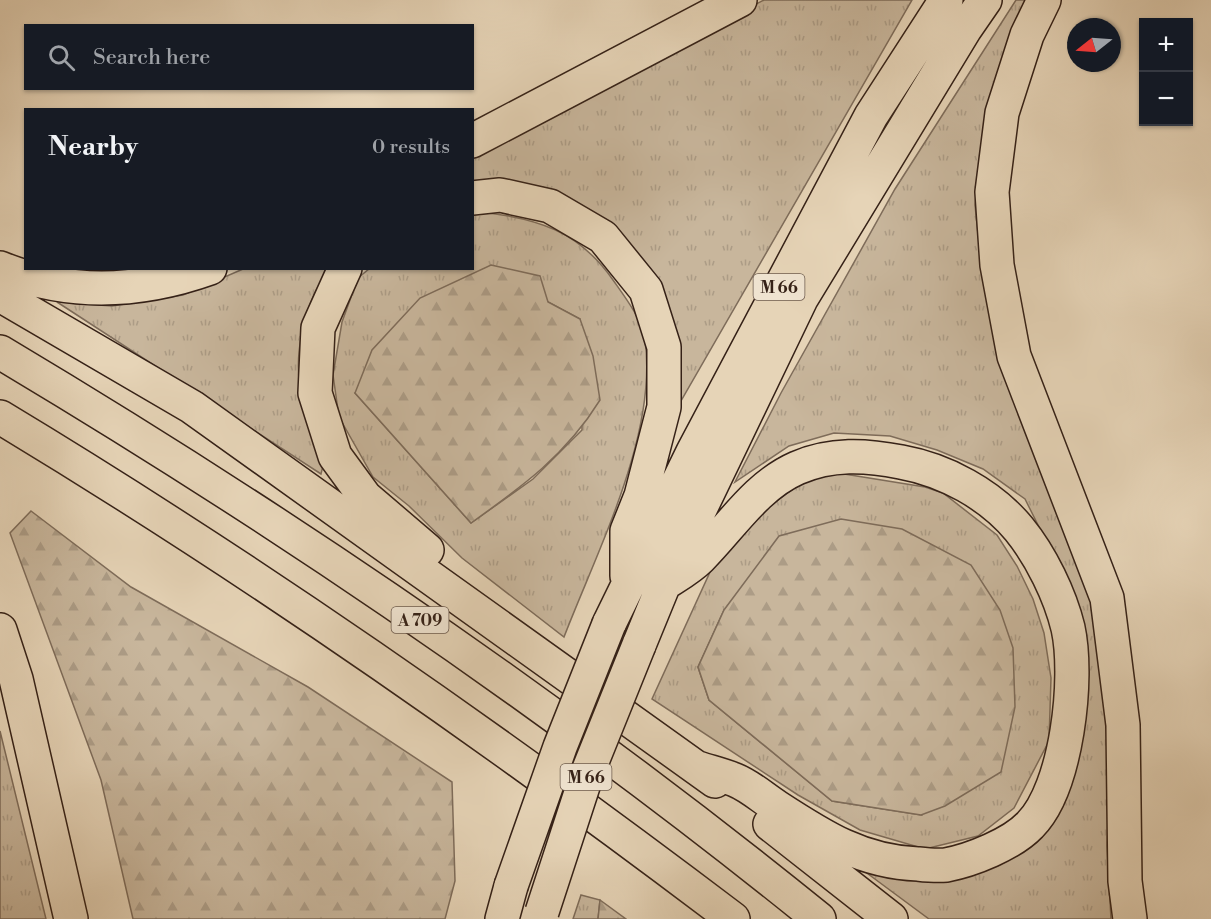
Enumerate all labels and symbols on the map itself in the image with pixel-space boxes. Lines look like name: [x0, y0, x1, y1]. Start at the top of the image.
north arrow: [1067, 18, 1121, 72]
road number: M 66: [754, 274, 804, 300]
road number: A 709: [392, 607, 448, 633]
road number: M 66: [560, 764, 612, 790]

